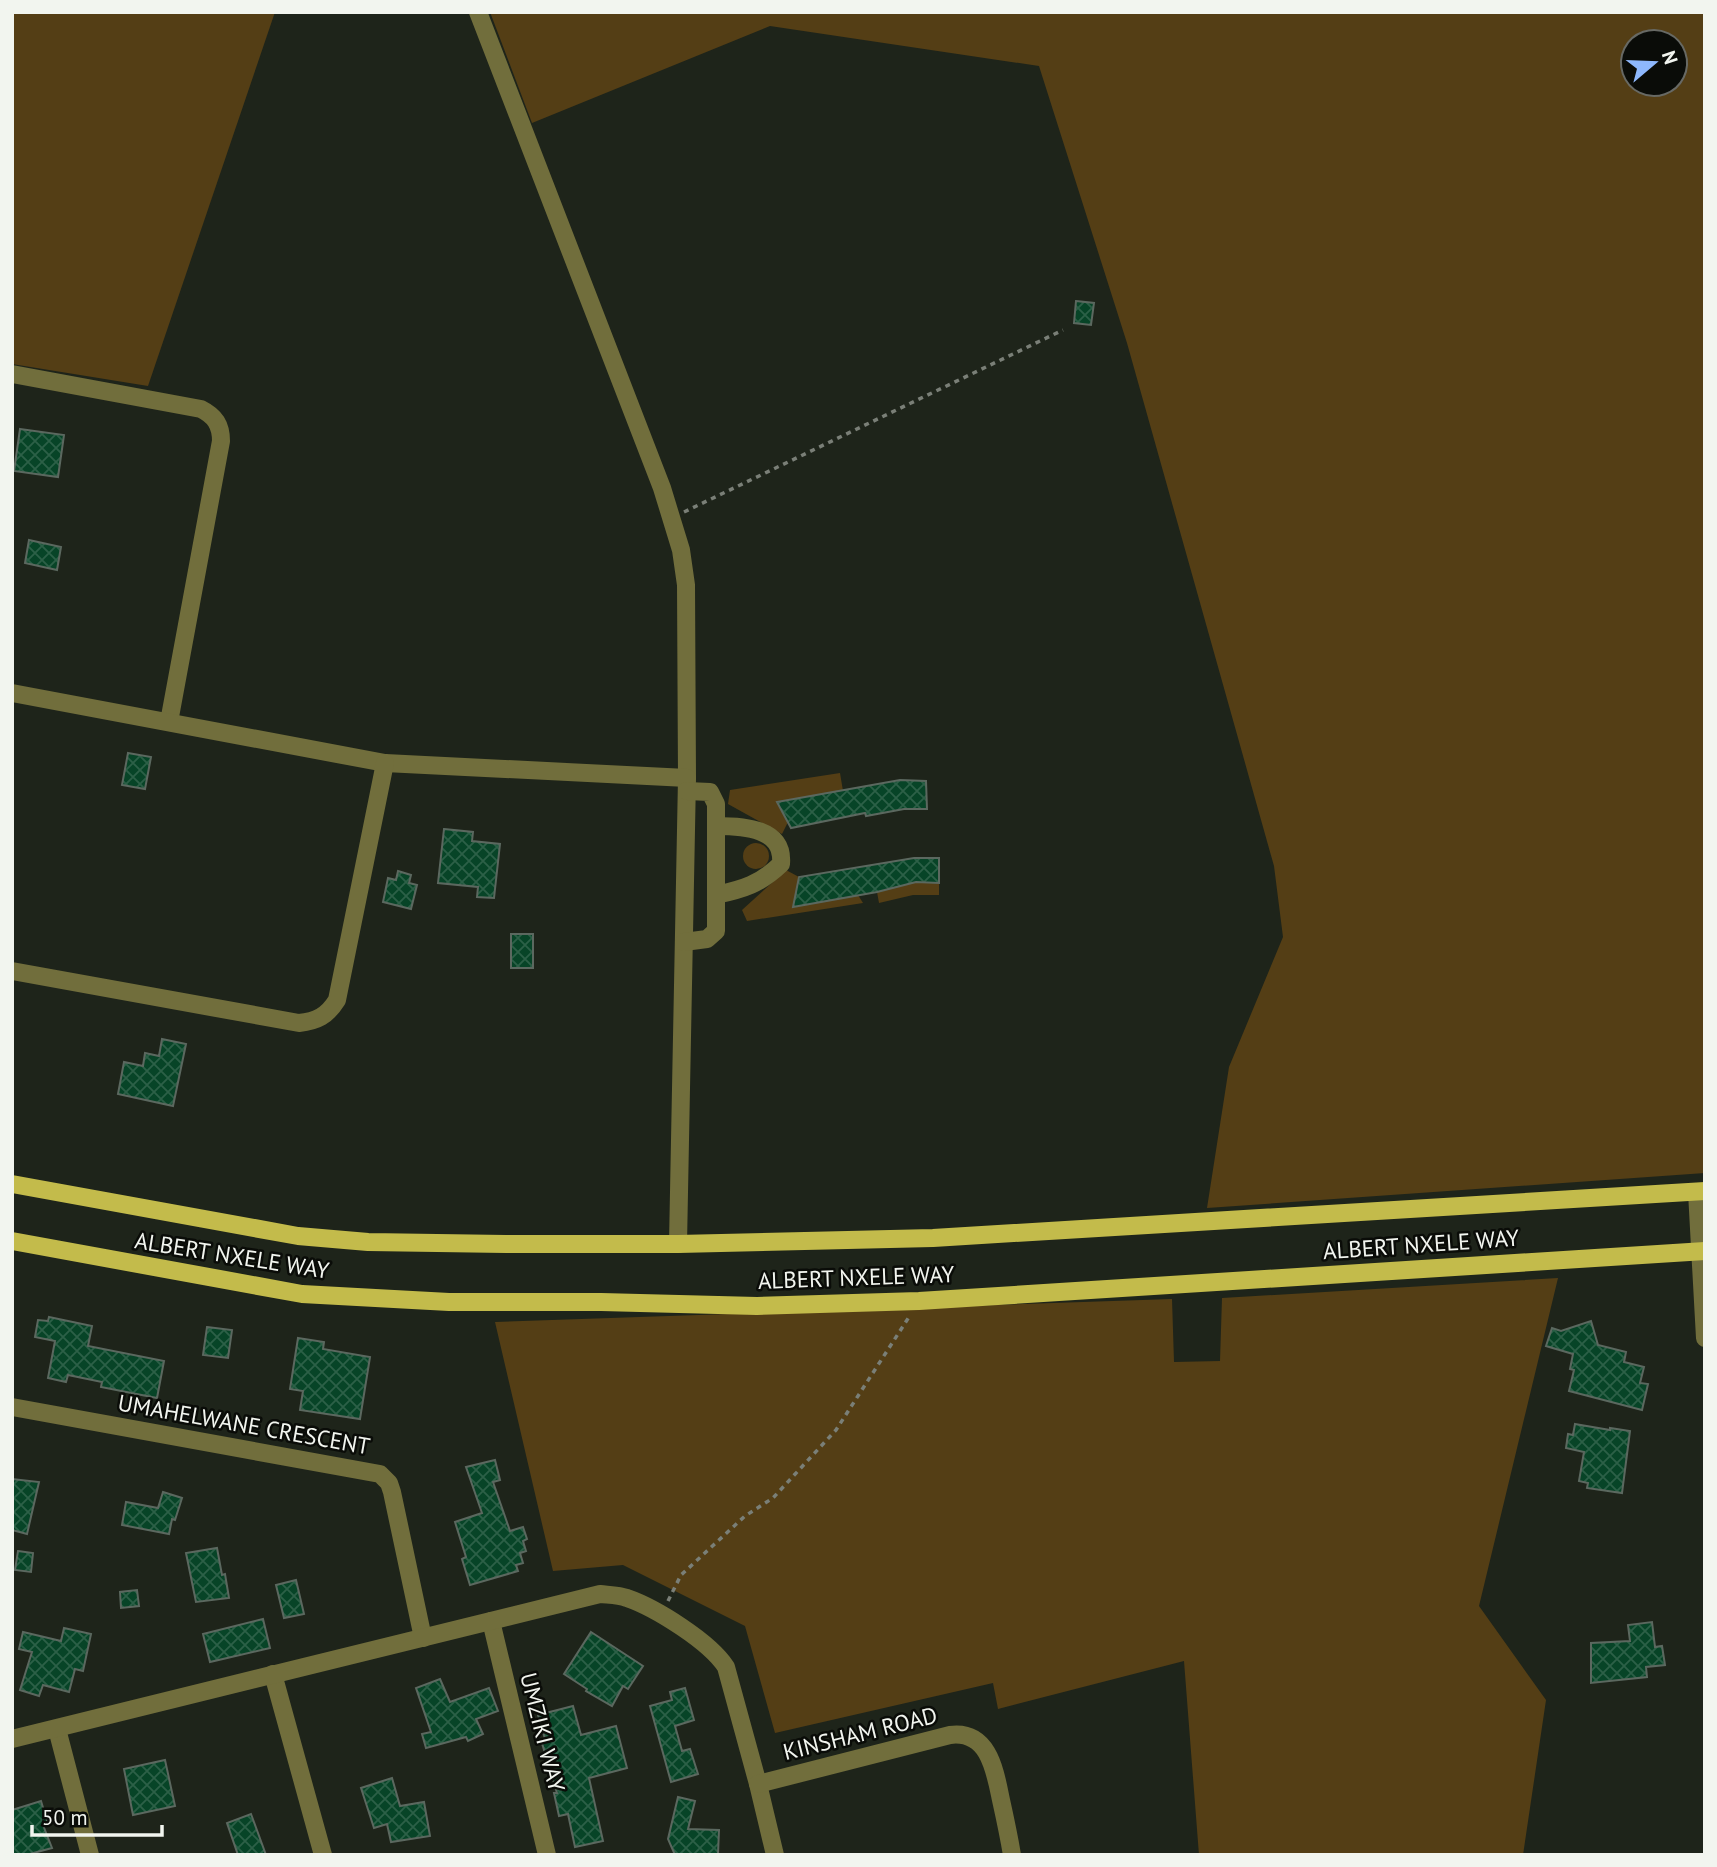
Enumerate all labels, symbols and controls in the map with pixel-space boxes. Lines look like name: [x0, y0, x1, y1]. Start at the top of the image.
north arrow: [1619, 28, 1689, 98]
text: N: [1657, 48, 1683, 67]
street label: ALBERT NXELE WAY: [1322, 1223, 1520, 1265]
street label: ALBERT NXELE WAY: [133, 1225, 331, 1285]
street label: ALBERT NXELE WAY: [757, 1259, 955, 1295]
street label: UMAHELWANE CRESCENT: [116, 1388, 373, 1461]
street label: UMZIKI WAY: [514, 1669, 572, 1795]
street label: KINSHAM ROAD: [780, 1700, 940, 1766]
scale bar: [32, 1794, 161, 1838]
text: 50 m: [42, 1804, 88, 1831]

